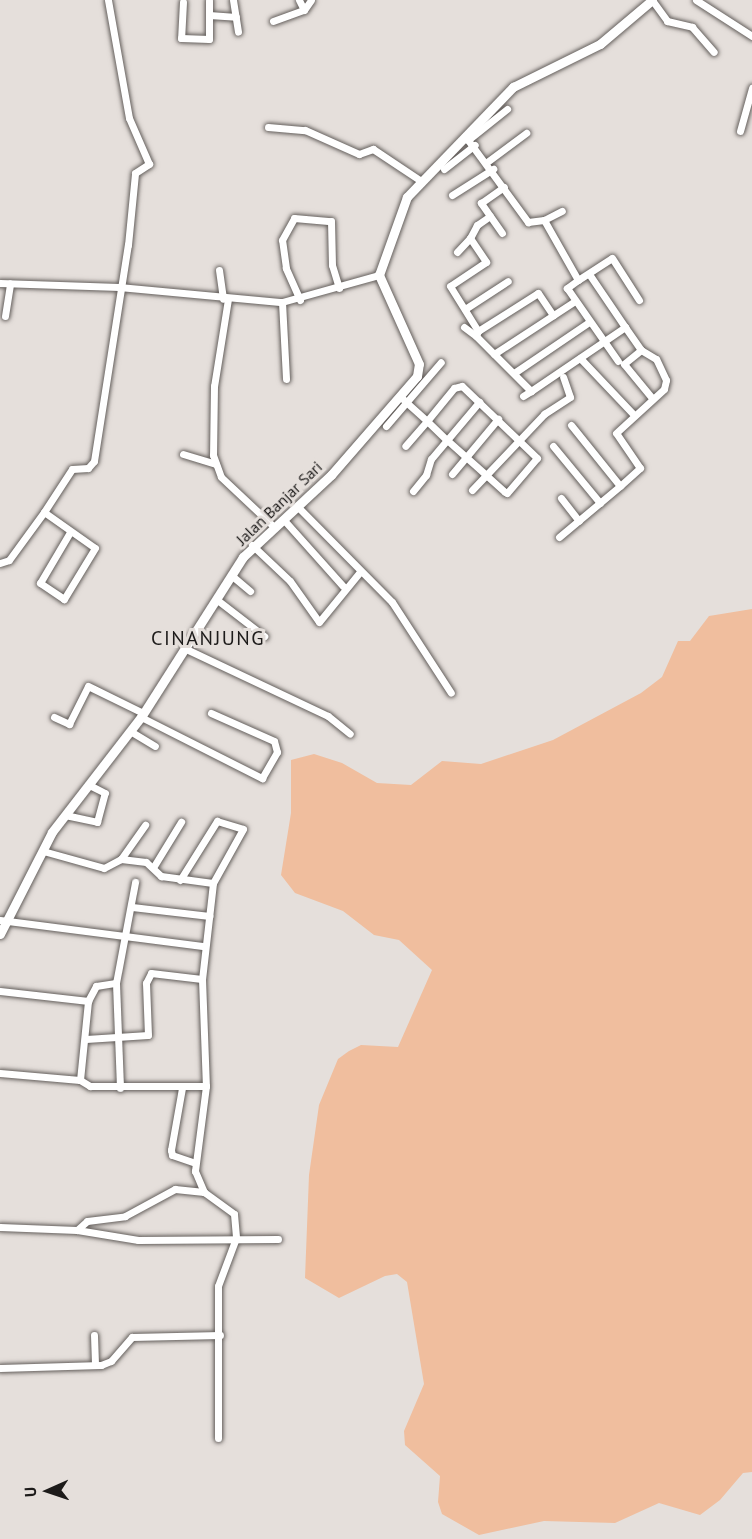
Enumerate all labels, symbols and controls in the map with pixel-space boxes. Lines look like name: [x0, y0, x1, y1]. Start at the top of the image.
street label: Jalan Banjar Sari: [232, 457, 326, 549]
district label: CINANJUNG: [151, 626, 265, 650]
north arrow: [18, 1461, 78, 1521]
text: U: [20, 1486, 40, 1497]

